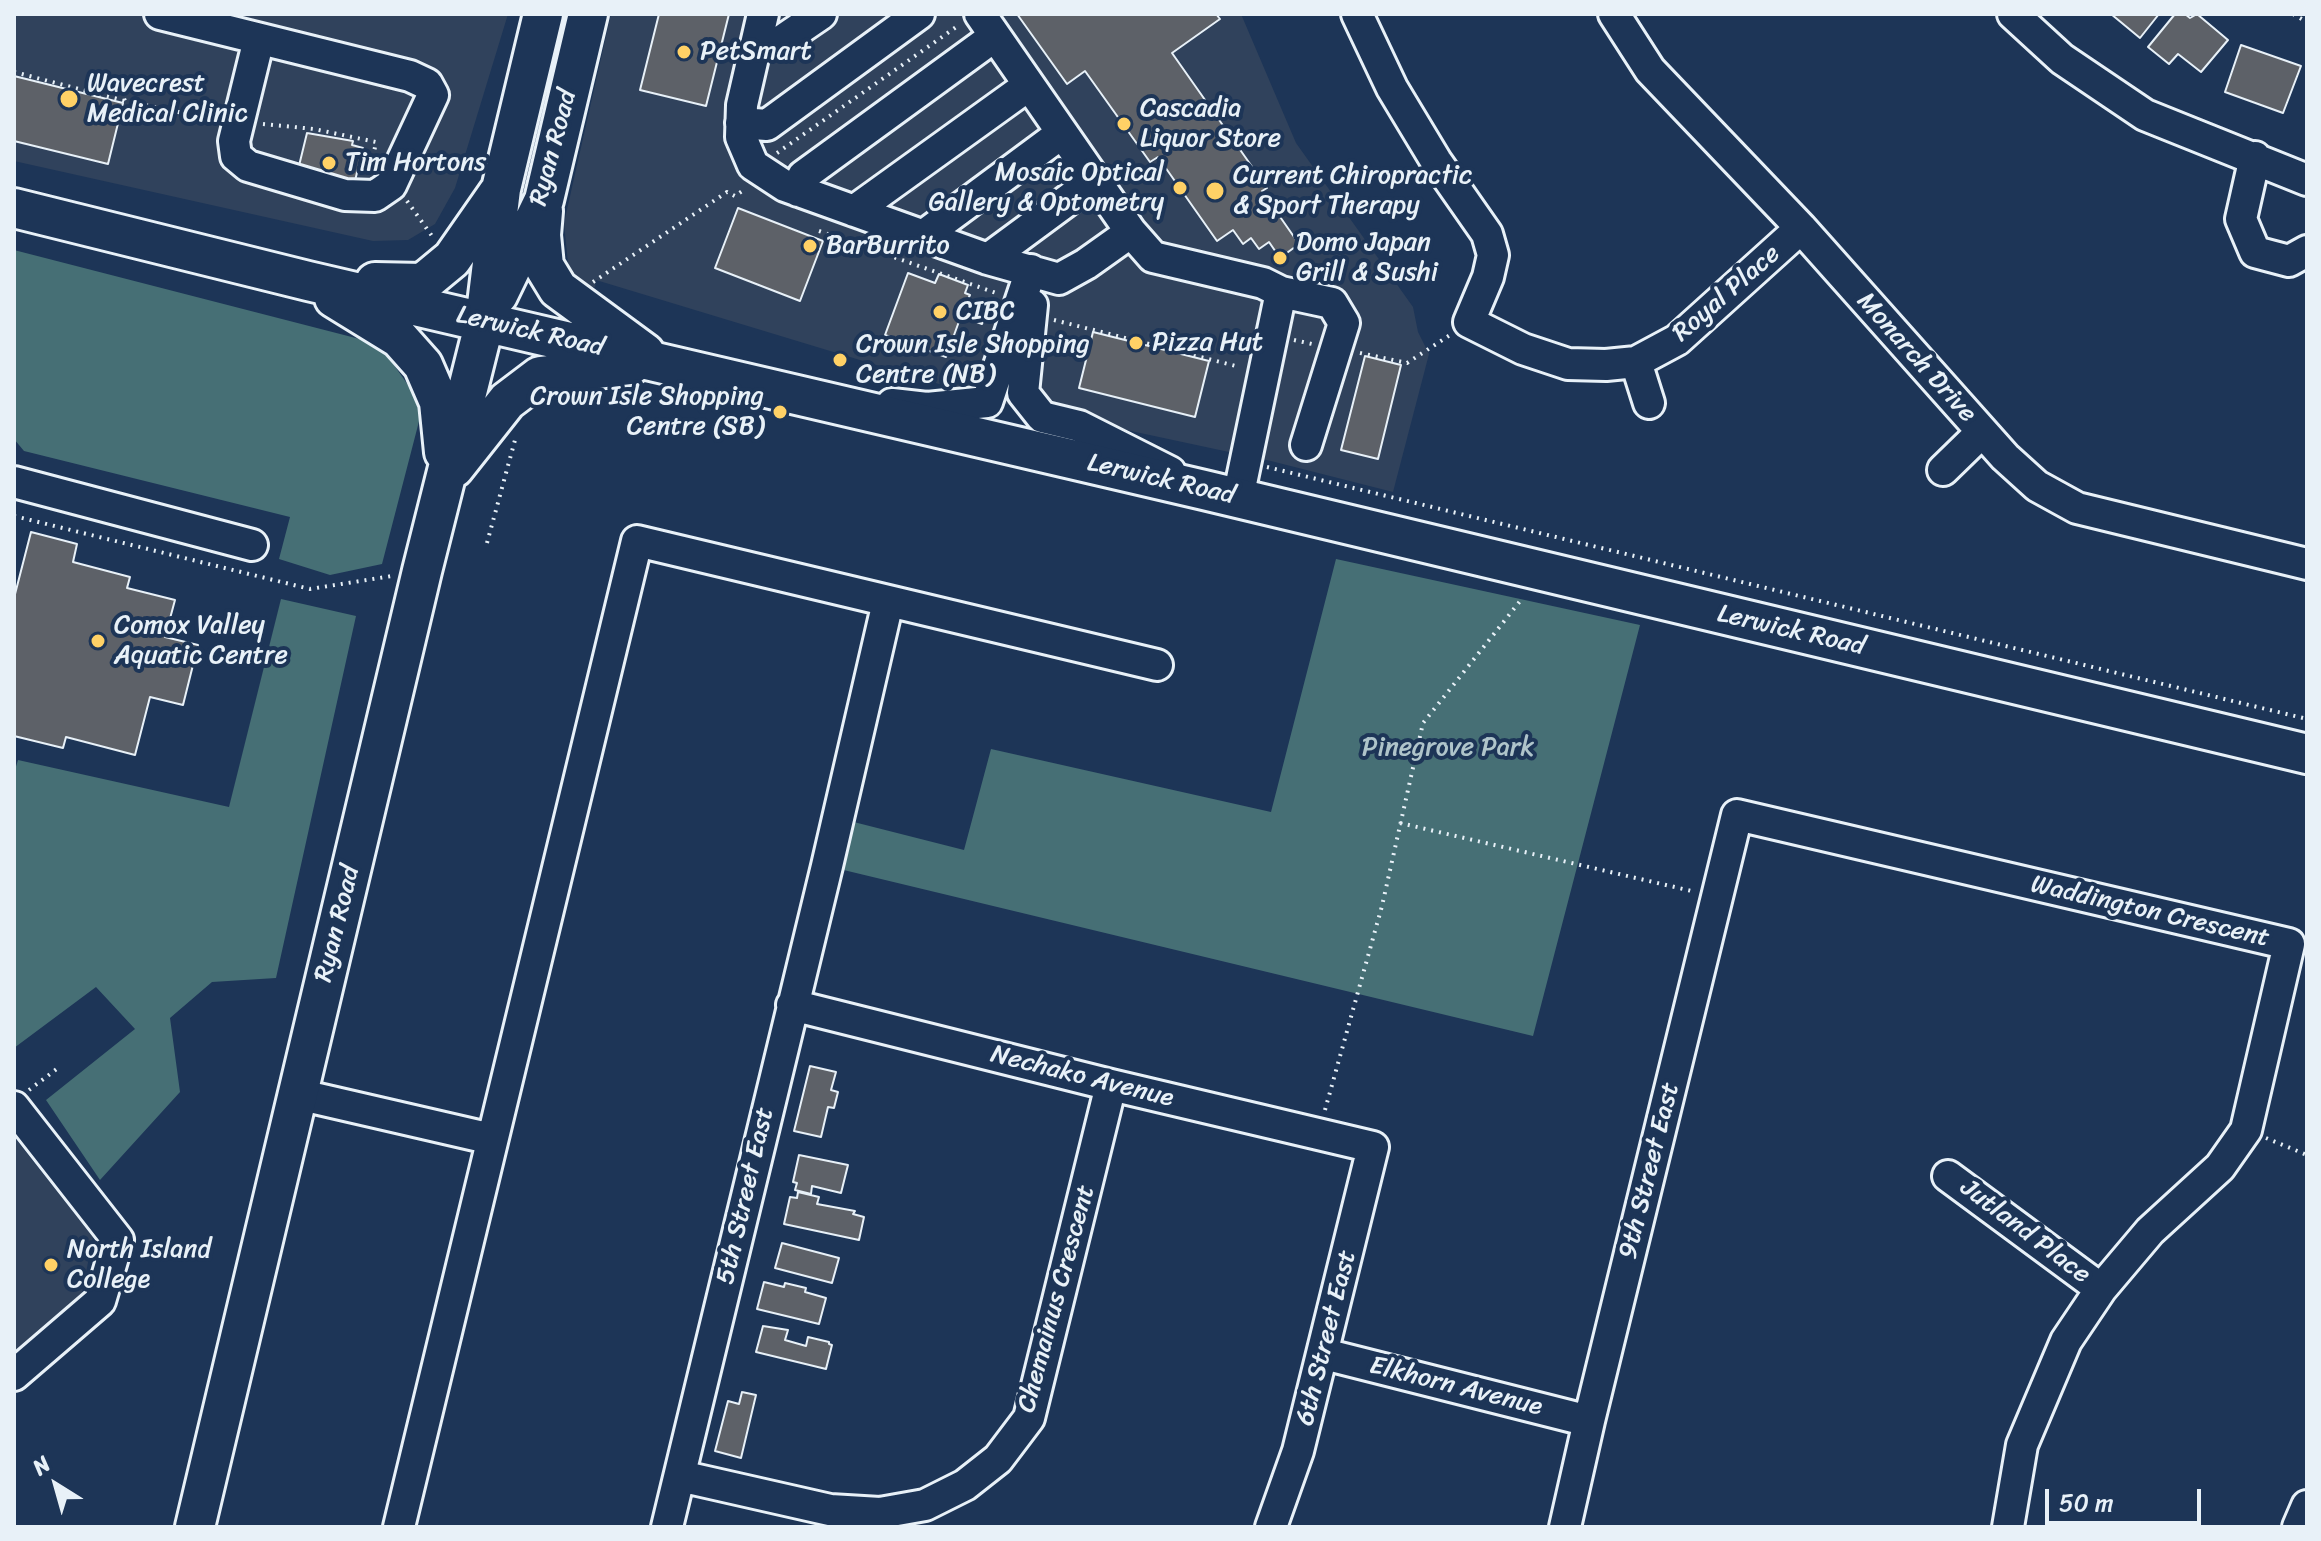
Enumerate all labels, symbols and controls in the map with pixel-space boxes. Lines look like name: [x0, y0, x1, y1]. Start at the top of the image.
place label: PetSmart: [700, 36, 812, 68]
marker: PetSmart: [675, 43, 693, 61]
place label: Wavecrest Medical Clinic: [87, 68, 248, 130]
street label: Ryan Road: [524, 87, 584, 209]
marker: Wavecrest Medical Clinic: [58, 88, 80, 110]
place label: Cascadia Liquor Store: [1140, 93, 1281, 154]
marker: Cascadia Liquor Store: [1115, 115, 1133, 133]
place label: Tim Hortons: [345, 147, 486, 179]
marker: Tim Hortons: [320, 154, 338, 172]
place label: Mosaic Optical Gallery & Optometry: [929, 157, 1164, 218]
place label: Current Chiropractic & Sport Therapy: [1233, 160, 1472, 222]
marker: Mosaic Optical Gallery & Optometry: [1171, 179, 1189, 197]
marker: Current Chiropractic & Sport Therapy: [1204, 180, 1226, 202]
place label: Domo Japan Grill & Sushi: [1296, 227, 1438, 288]
place label: BarBurrito: [826, 230, 950, 262]
marker: BarBurrito: [801, 237, 819, 255]
street label: Royal Place: [1667, 239, 1787, 349]
marker: Domo Japan Grill & Sushi: [1271, 249, 1289, 267]
street label: Monarch Drive: [1849, 286, 1983, 430]
place label: CIBC: [956, 296, 1015, 328]
street label: Lerwick Road: [453, 300, 607, 364]
marker: CIBC: [931, 303, 949, 321]
place label: Pizza Hut: [1152, 327, 1263, 359]
place label: Crown Isle Shopping Centre (NB): [856, 329, 1090, 390]
marker: Pizza Hut: [1127, 334, 1145, 352]
marker: Crown Isle Shopping Centre (NB): [831, 351, 849, 369]
place label: Crown Isle Shopping Centre (SB): [530, 381, 764, 442]
marker: Crown Isle Shopping Centre (SB): [771, 403, 789, 421]
street label: Lerwick Road: [1084, 448, 1238, 512]
street label: Lerwick Road: [1714, 599, 1868, 663]
place label: Comox Valley Aquatic Centre: [114, 610, 288, 672]
marker: Comox Valley Aquatic Centre: [89, 632, 107, 650]
park label: Pinegrove Park: [1362, 732, 1534, 764]
street label: Ryan Road: [308, 863, 368, 985]
street label: Waddington Crescent: [2028, 869, 2272, 955]
street label: Nechako Avenue: [987, 1039, 1177, 1115]
street label: 9th Street East: [1613, 1079, 1687, 1263]
street label: 5th Street East: [710, 1104, 782, 1288]
street label: Jutland Place: [1954, 1173, 2096, 1291]
street label: Chemainus Crescent: [1012, 1182, 1102, 1416]
place label: North Island College: [67, 1234, 211, 1296]
street label: 6th Street East: [1290, 1247, 1364, 1429]
marker: North Island College: [42, 1256, 60, 1274]
street label: Elkhorn Avenue: [1366, 1350, 1546, 1424]
north arrow: [16, 1445, 96, 1525]
text: N: [23, 1445, 59, 1486]
scale bar: [2049, 1473, 2205, 1523]
text: 50 m: [2059, 1482, 2114, 1524]

